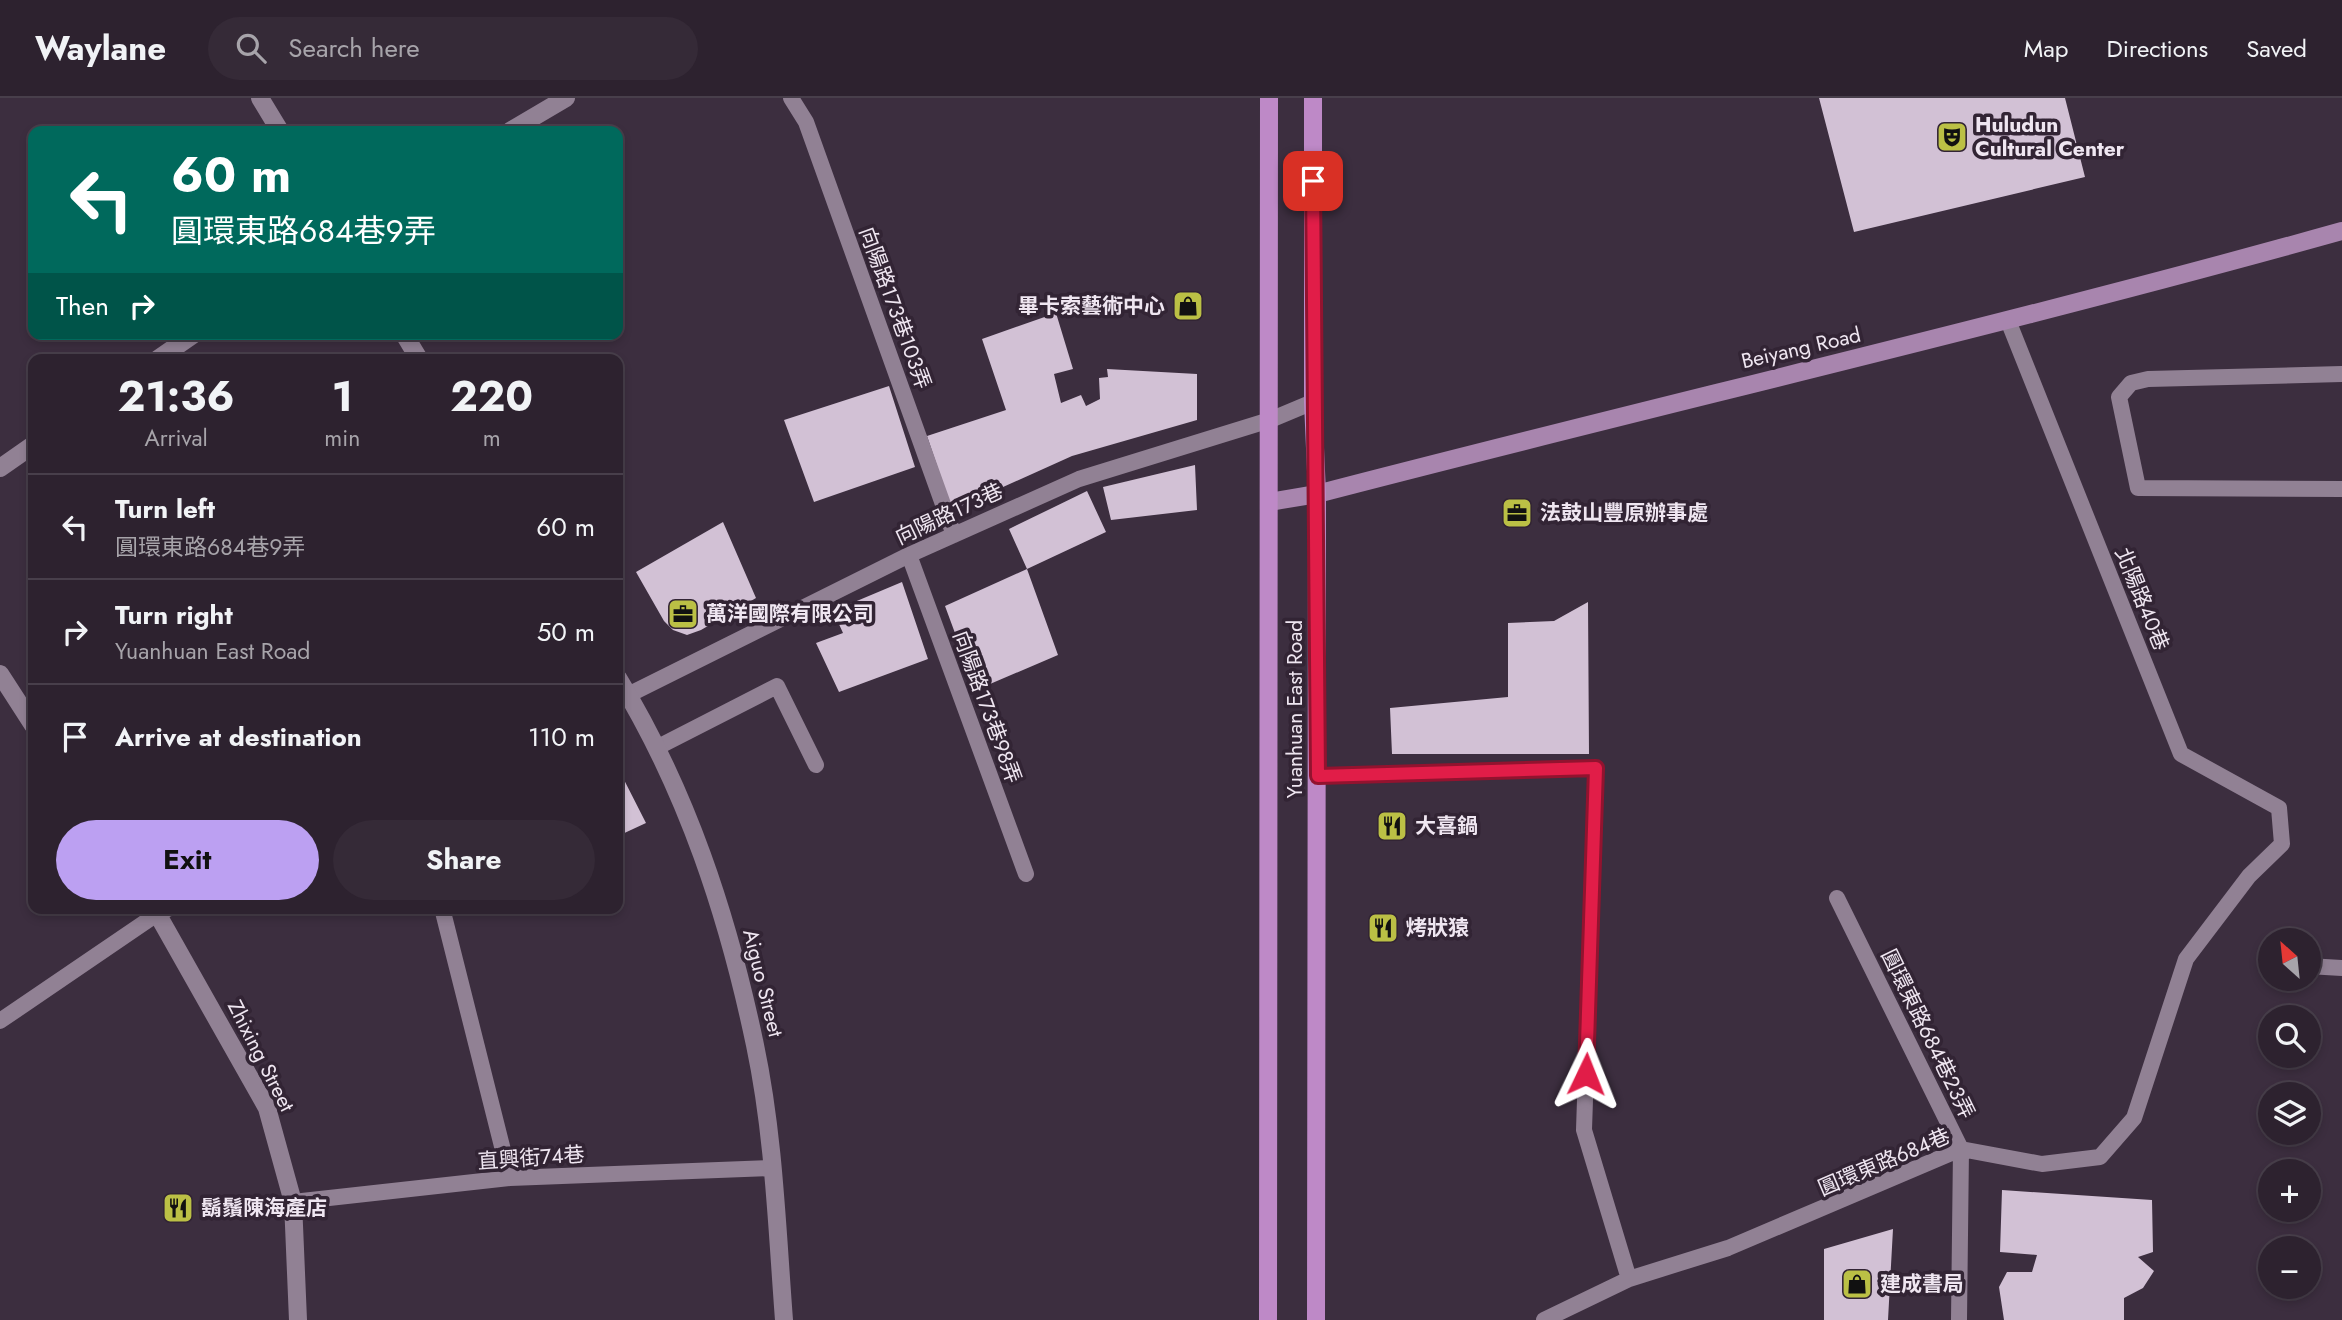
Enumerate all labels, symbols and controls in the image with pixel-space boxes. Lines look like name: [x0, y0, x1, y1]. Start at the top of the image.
search box: [208, 17, 698, 80]
text: Waylane: [35, 25, 166, 72]
icon: search: [232, 29, 270, 67]
text: Search here: [288, 29, 420, 67]
text: Map: [2024, 31, 2069, 66]
text: Directions: [2107, 31, 2208, 66]
text: Saved: [2246, 31, 2307, 66]
place label: Huludun Cultural Center: [1975, 110, 2125, 164]
theatre icon: Huludun Cultural Center: [1935, 120, 1969, 154]
text: 60 m: [171, 140, 291, 210]
pin: [1283, 151, 1343, 211]
icon: left: [56, 154, 147, 245]
icon: arrive: [1294, 162, 1332, 200]
text: 圓環東路684巷9弄: [171, 208, 436, 254]
street label: 向陽路173巷103弄: [852, 223, 938, 393]
text: Then: [56, 287, 109, 325]
icon: right: [123, 287, 161, 325]
shop icon: 畢卡索藝術中心: [1171, 289, 1205, 323]
place label: 畢卡索藝術中心: [1018, 291, 1165, 321]
street label: Beiyang Road: [1738, 320, 1864, 376]
text: 21:36: [118, 366, 235, 427]
text: 1: [332, 366, 353, 427]
text: 220: [450, 366, 533, 427]
text: Arrival: [144, 421, 208, 455]
text: min: [324, 421, 360, 455]
text: m: [483, 421, 501, 455]
street label: 向陽路173巷: [890, 476, 1008, 552]
text: Turn left: [115, 490, 215, 528]
office icon: 法鼓山豐原辦事處: [1500, 496, 1534, 530]
place label: 法鼓山豐原辦事處: [1540, 498, 1708, 528]
icon: left: [56, 508, 94, 546]
text: 60 m: [536, 508, 595, 546]
text: 圓環東路684巷9弄: [115, 530, 305, 564]
street label: 北陽路40巷: [2108, 543, 2176, 655]
text: Turn right: [115, 596, 233, 634]
office icon: 萬洋國際有限公司: [666, 597, 700, 631]
place label: 萬洋國際有限公司: [706, 599, 874, 629]
icon: right: [56, 613, 94, 651]
text: 50 m: [537, 613, 595, 651]
street label: Yuanhuan East Road: [1280, 620, 1310, 798]
street label: 向陽路173巷98弄: [945, 626, 1029, 788]
text: Yuanhuan East Road: [115, 634, 310, 668]
icon: arrive: [56, 718, 94, 756]
text: Arrive at destination: [115, 718, 362, 756]
text: 110 m: [528, 718, 595, 756]
restaurant icon: 大喜鍋: [1375, 809, 1409, 843]
place label: 大喜鍋: [1415, 811, 1478, 841]
button: Exit: [56, 820, 319, 900]
button: Share: [333, 820, 595, 900]
restaurant icon: 烤狀猿: [1366, 911, 1400, 945]
place label: 烤狀猿: [1406, 913, 1469, 943]
street label: Aiguo Street: [735, 926, 791, 1040]
north arrow: [2258, 928, 2320, 990]
map controls: [2258, 928, 2321, 1299]
street label: 圓環東路684巷23弄: [1874, 944, 1982, 1124]
street label: Zhixing Street: [220, 995, 302, 1117]
button: search: [2258, 1005, 2321, 1068]
position arrow: [1549, 1037, 1623, 1111]
button: layers: [2258, 1082, 2321, 1145]
street label: 圓環東路684巷: [1813, 1121, 1955, 1203]
street label: 直興街74巷: [476, 1139, 586, 1177]
button: +: [2258, 1159, 2321, 1222]
restaurant icon: 鬍鬚陳海產店: [161, 1191, 195, 1225]
place label: 鬍鬚陳海產店: [201, 1193, 327, 1223]
button: −: [2258, 1236, 2321, 1299]
shop icon: 建成書局: [1840, 1267, 1874, 1301]
place label: 建成書局: [1880, 1269, 1964, 1299]

